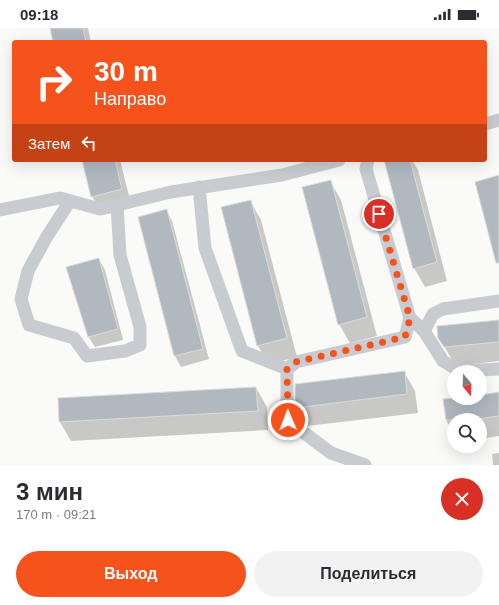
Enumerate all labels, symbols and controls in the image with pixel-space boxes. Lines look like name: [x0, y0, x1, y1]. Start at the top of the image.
text: 09:18: [20, 6, 58, 23]
icon: right: [28, 56, 80, 108]
text: 30 m: [94, 56, 158, 87]
text: Направо: [94, 89, 166, 109]
icon: left: [78, 132, 100, 154]
text: Затем: [28, 135, 70, 152]
pin: [362, 197, 396, 231]
icon: arrive: [368, 203, 390, 225]
north arrow: [447, 365, 487, 405]
map controls: [447, 365, 487, 453]
position arrow: [267, 399, 309, 441]
button: search: [447, 413, 487, 453]
text: 3 мин: [16, 478, 83, 505]
button: close: [441, 478, 483, 520]
text: 170 m · 09:21: [16, 507, 96, 522]
button: Выход: [16, 551, 246, 597]
button: Поделиться: [254, 551, 483, 597]

